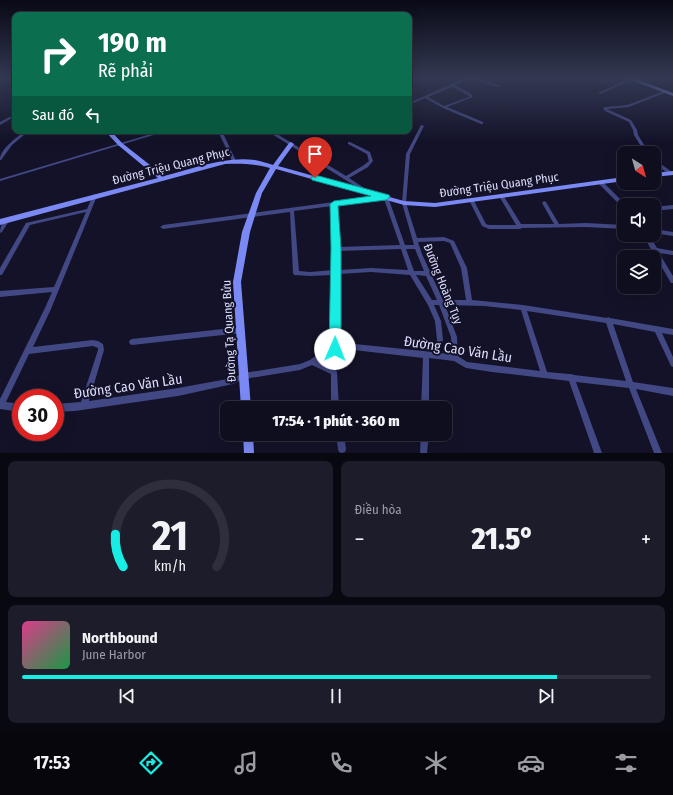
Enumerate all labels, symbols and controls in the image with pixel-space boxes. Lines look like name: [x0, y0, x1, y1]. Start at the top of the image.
text: 190 m: [98, 26, 167, 59]
icon: right: [32, 28, 84, 80]
text: Rẽ phải: [98, 60, 153, 82]
icon: left: [82, 104, 104, 126]
text: Sau đó: [32, 106, 74, 124]
pin: [298, 137, 332, 178]
icon: arrive: [304, 143, 326, 165]
street label: Đường Triệu Quang Phục: [111, 145, 231, 187]
north arrow: [617, 146, 661, 190]
map controls: [617, 146, 661, 294]
street label: Đường Triệu Quang Phục: [438, 170, 560, 200]
button: sound: [617, 198, 661, 242]
street label: Đường Hoàng Tụy: [420, 242, 466, 327]
button: layers: [617, 250, 661, 294]
street label: Đường Tạ Quang Bửu: [219, 280, 239, 382]
position arrow: [314, 328, 356, 370]
street label: Đường Cao Văn Lầu: [403, 332, 513, 366]
street label: Đường Cao Văn Lầu: [73, 369, 183, 403]
speed limit sign: 30: [12, 389, 64, 441]
text: 17:54 · 1 phút · 360 m: [272, 412, 400, 430]
text: Điều hòa: [355, 502, 402, 517]
text: 21: [151, 511, 188, 561]
text: 21.5°: [471, 521, 534, 557]
text: −: [355, 526, 364, 553]
text: +: [641, 526, 651, 553]
text: km/h: [154, 558, 186, 575]
text: Northbound: [82, 629, 158, 647]
text: June Harbor: [82, 647, 146, 662]
icon: previous: [116, 685, 138, 707]
icon: pause: [325, 685, 347, 707]
icon: next: [535, 685, 557, 707]
icon: directions: [137, 749, 165, 777]
icon: music: [232, 749, 260, 777]
icon: phone: [327, 749, 355, 777]
icon: climate: [422, 749, 450, 777]
icon: car: [517, 749, 545, 777]
icon: filters: [612, 749, 640, 777]
text: 17:53: [33, 752, 70, 774]

